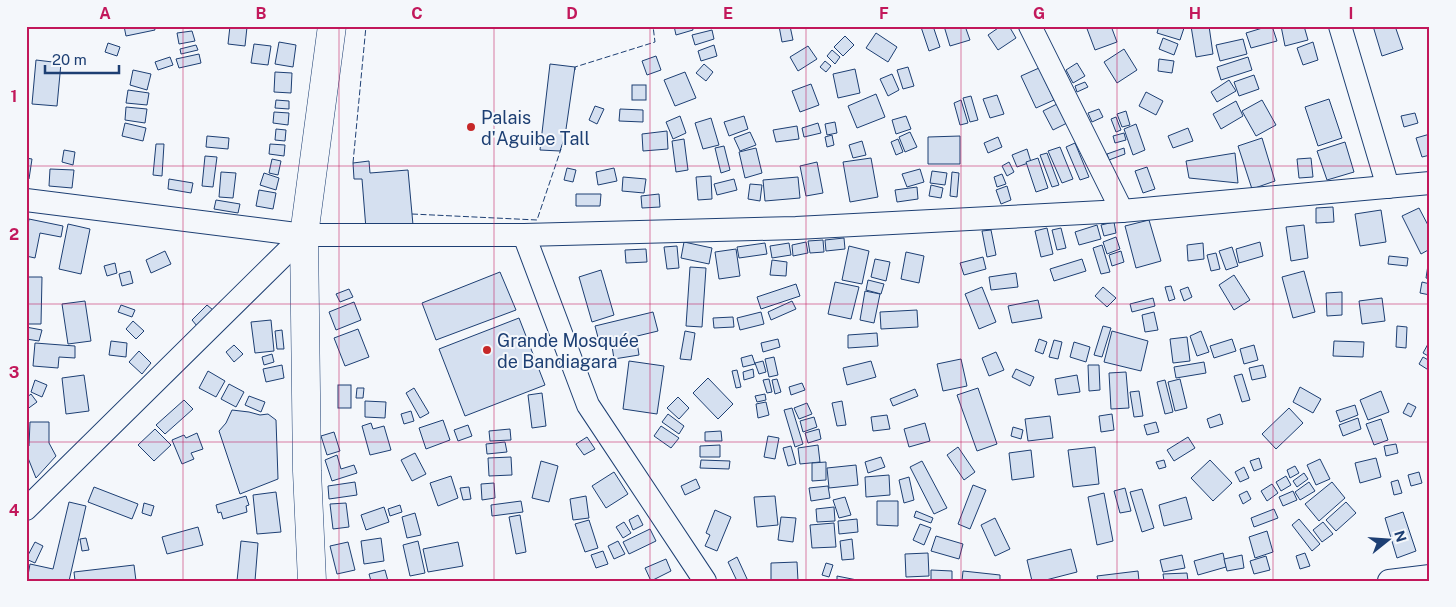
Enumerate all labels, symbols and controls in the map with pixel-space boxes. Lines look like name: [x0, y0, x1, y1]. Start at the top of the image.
text: A: [99, 4, 111, 23]
text: B: [256, 4, 267, 23]
text: C: [411, 4, 423, 23]
text: D: [566, 4, 578, 23]
text: E: [723, 4, 733, 23]
text: F: [879, 4, 889, 23]
text: G: [1033, 4, 1045, 23]
text: H: [1189, 4, 1201, 23]
text: I: [1349, 4, 1353, 23]
scale bar: [45, 42, 119, 74]
text: 20 m: [52, 51, 87, 68]
text: 1: [11, 87, 17, 106]
place label: Palais d'Aguibe Tall: [481, 107, 590, 149]
marker: Palais d'Aguibe Tall: [465, 121, 477, 133]
text: 2: [9, 225, 19, 244]
place label: Grande Mosquée de Bandiagara: [497, 330, 639, 372]
marker: Grande Mosquée de Bandiagara: [481, 344, 493, 356]
text: 3: [9, 363, 19, 382]
text: 4: [9, 501, 20, 520]
north arrow: [1364, 514, 1414, 564]
text: N: [1391, 529, 1410, 544]

